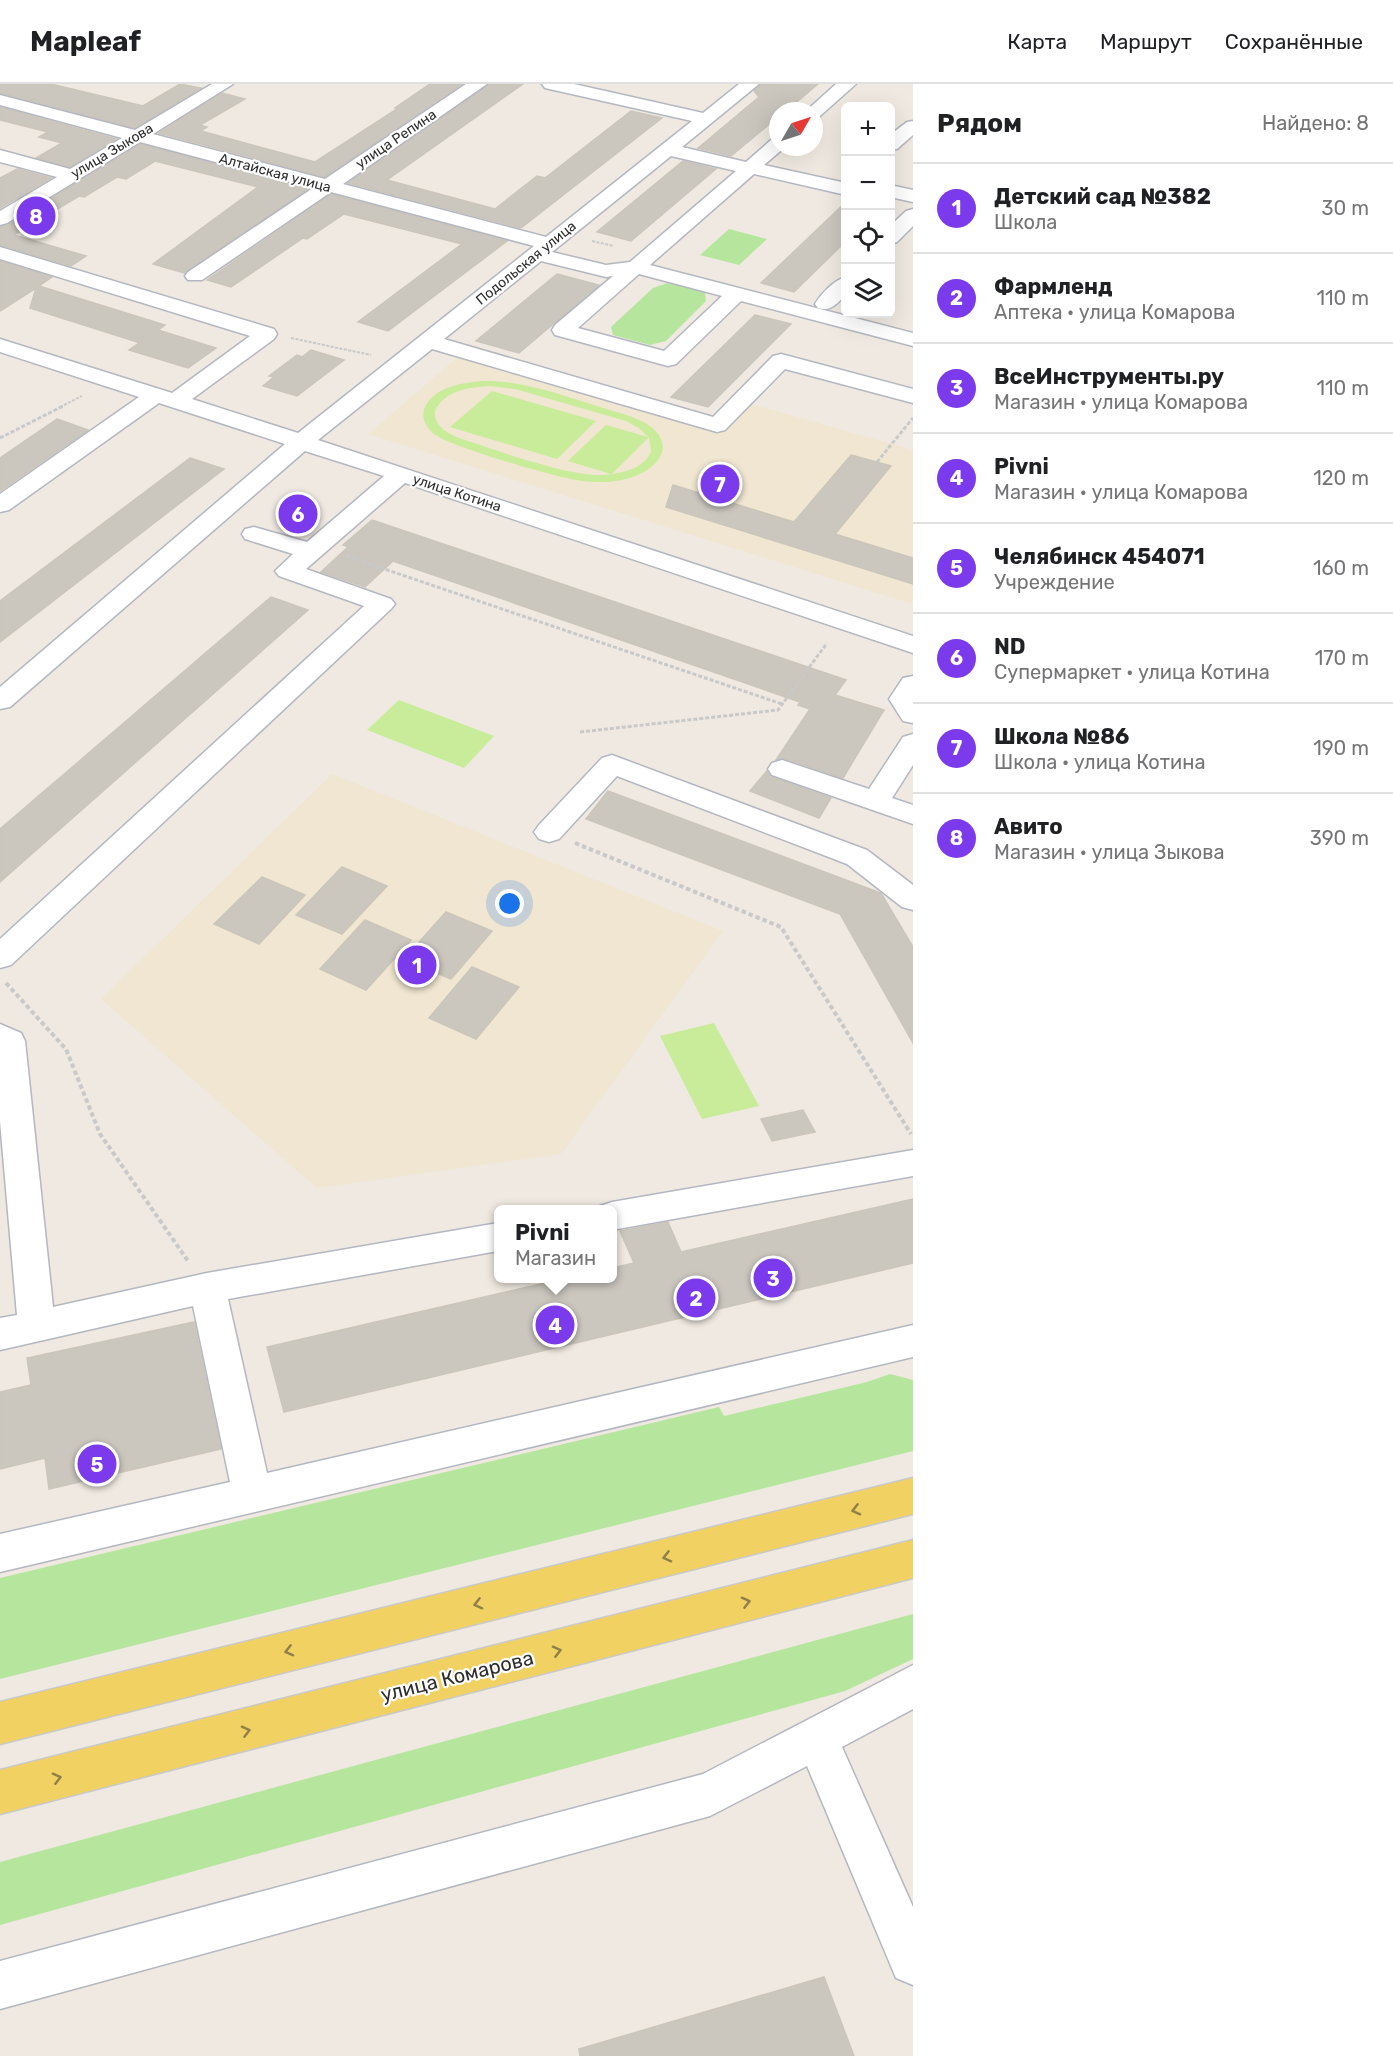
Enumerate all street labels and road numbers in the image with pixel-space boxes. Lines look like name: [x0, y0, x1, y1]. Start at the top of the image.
street label: улица Репина: [352, 106, 440, 172]
street label: улица Зыкова: [68, 120, 156, 182]
street label: Алтайская улица: [217, 150, 333, 196]
street label: Подольская улица: [473, 217, 579, 309]
street label: улица Котина: [411, 471, 503, 515]
street label: улица Комарова: [378, 1645, 536, 1707]

